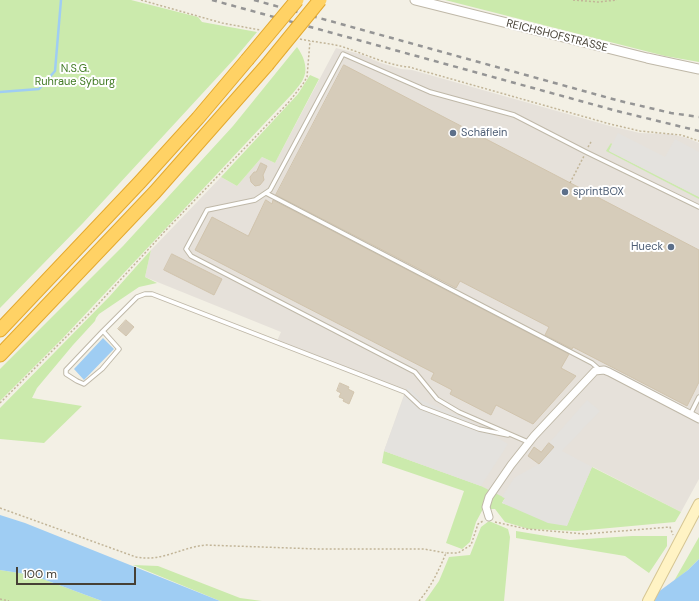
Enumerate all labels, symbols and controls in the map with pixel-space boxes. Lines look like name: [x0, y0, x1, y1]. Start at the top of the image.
street label: REICHSHOFSTRASSE: [505, 17, 609, 55]
park label: N.S.G. Ruhraue Syburg: [35, 62, 115, 88]
place label: Schäflein: [461, 126, 507, 140]
marker: Schäflein: [448, 128, 458, 138]
place label: sprintBOX: [573, 185, 624, 199]
marker: sprintBOX: [560, 187, 570, 197]
place label: Hueck: [631, 240, 663, 254]
marker: Hueck: [666, 242, 676, 252]
scale bar: [18, 559, 138, 585]
text: 100 m: [23, 566, 57, 582]

